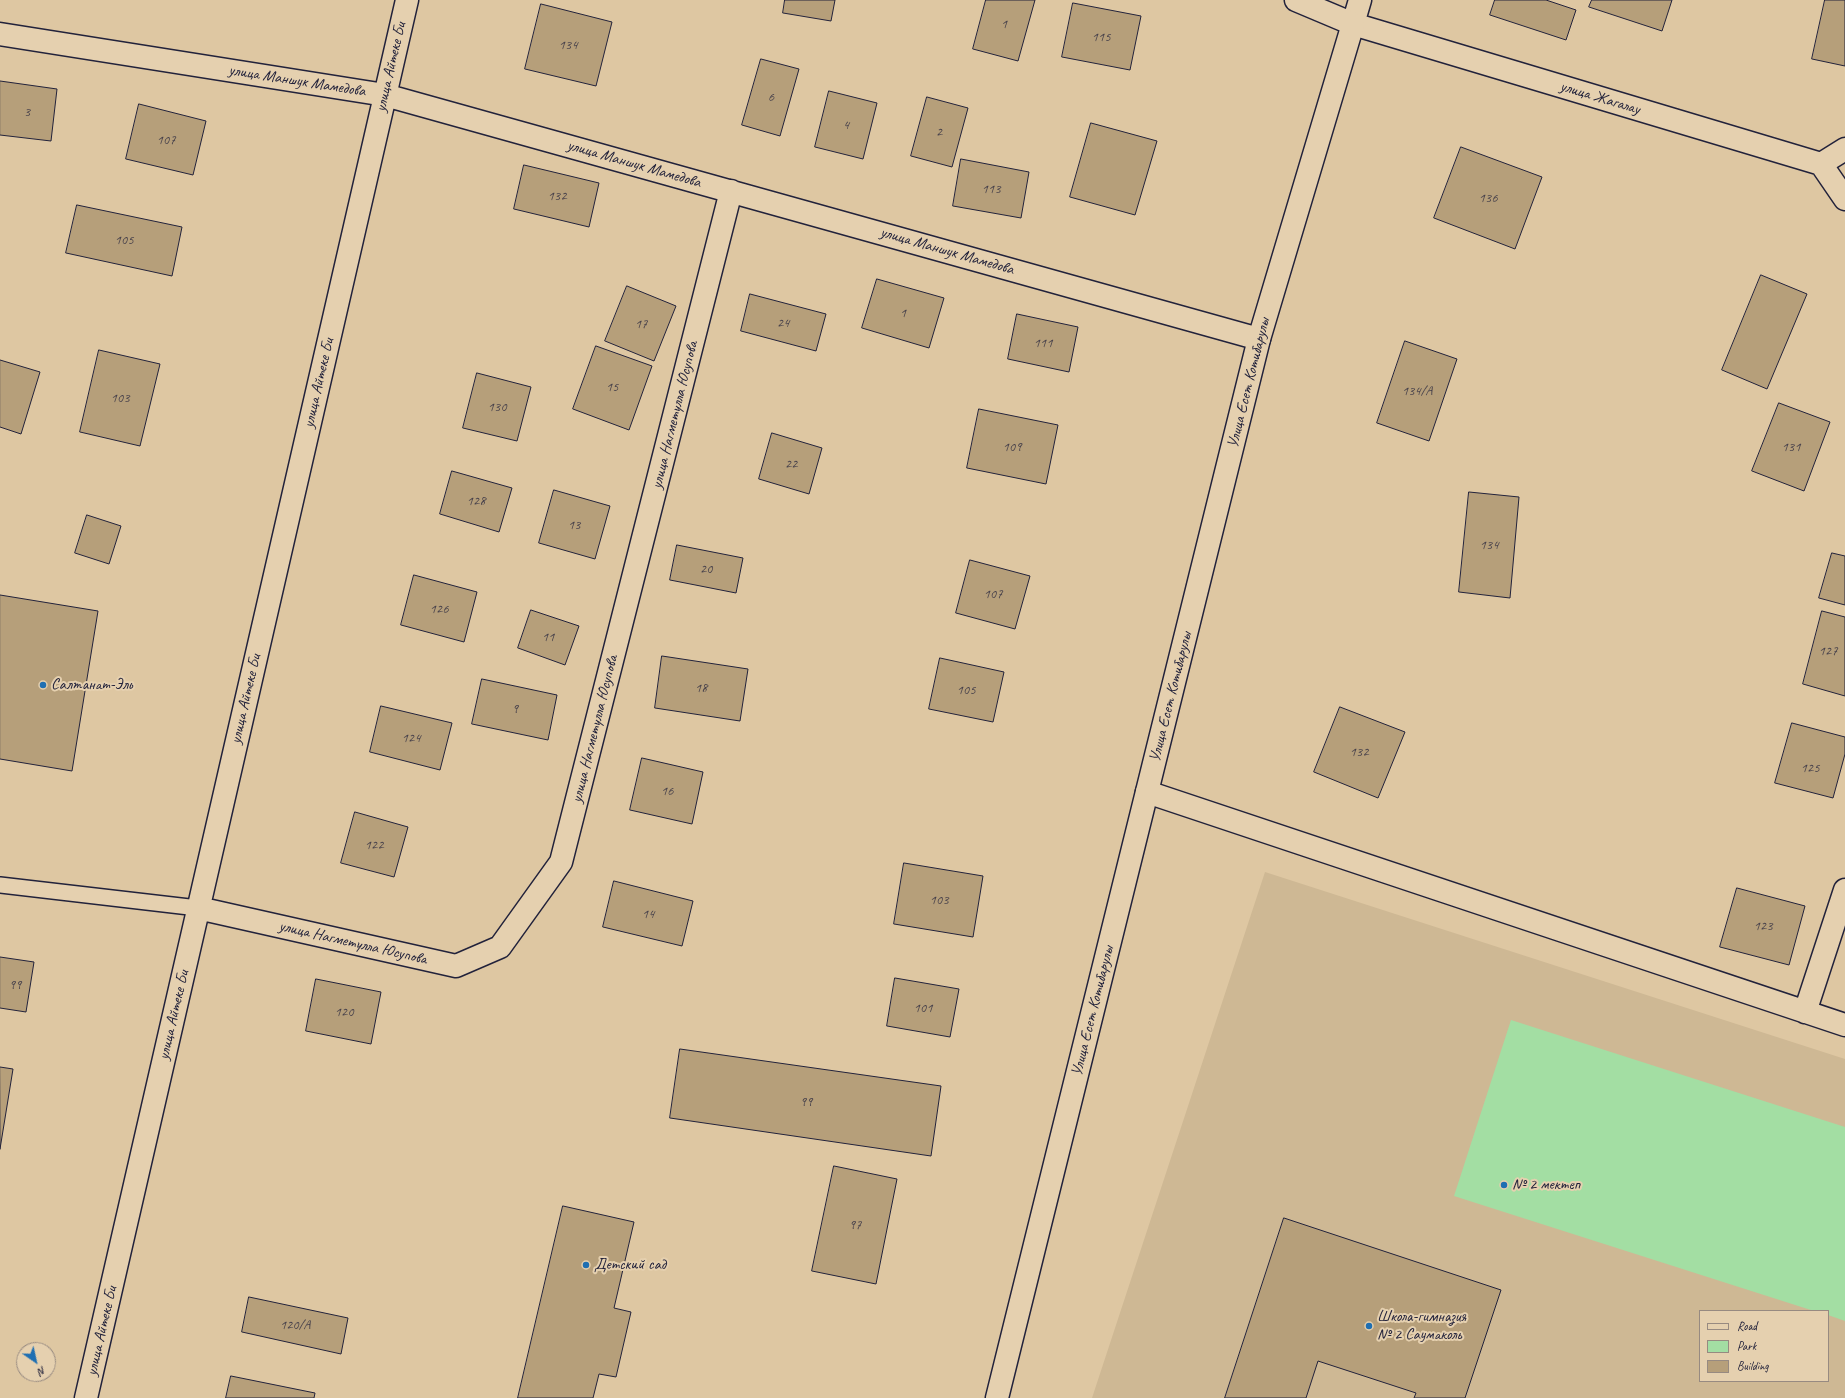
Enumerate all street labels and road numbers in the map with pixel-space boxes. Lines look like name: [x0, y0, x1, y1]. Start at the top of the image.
street label: улица Айтеке Би: [371, 20, 411, 114]
street label: улица Маншук Мамедова: [227, 61, 367, 101]
street label: улица Жагалау: [1558, 77, 1642, 119]
street label: улица Маншук Мамедова: [565, 136, 703, 192]
street label: улица Маншук Мамедова: [878, 223, 1016, 279]
street label: Улица Есет Котибарулы: [1224, 316, 1274, 450]
street label: улица Айтеке Би: [299, 336, 339, 430]
street label: улица Нагметулла Юсупова: [647, 339, 703, 491]
street label: Улица Есет Котибарулы: [1146, 630, 1196, 764]
street label: улица Айтеке Би: [226, 652, 266, 746]
street label: улица Нагметулла Юсупова: [567, 653, 623, 805]
street label: улица Нагметулла Юсупова: [277, 917, 429, 969]
street label: Улица Есет Котибарулы: [1068, 944, 1118, 1078]
street label: улица Айтеке Би: [154, 968, 194, 1062]
street label: улица Айтеке Би: [82, 1284, 122, 1378]

